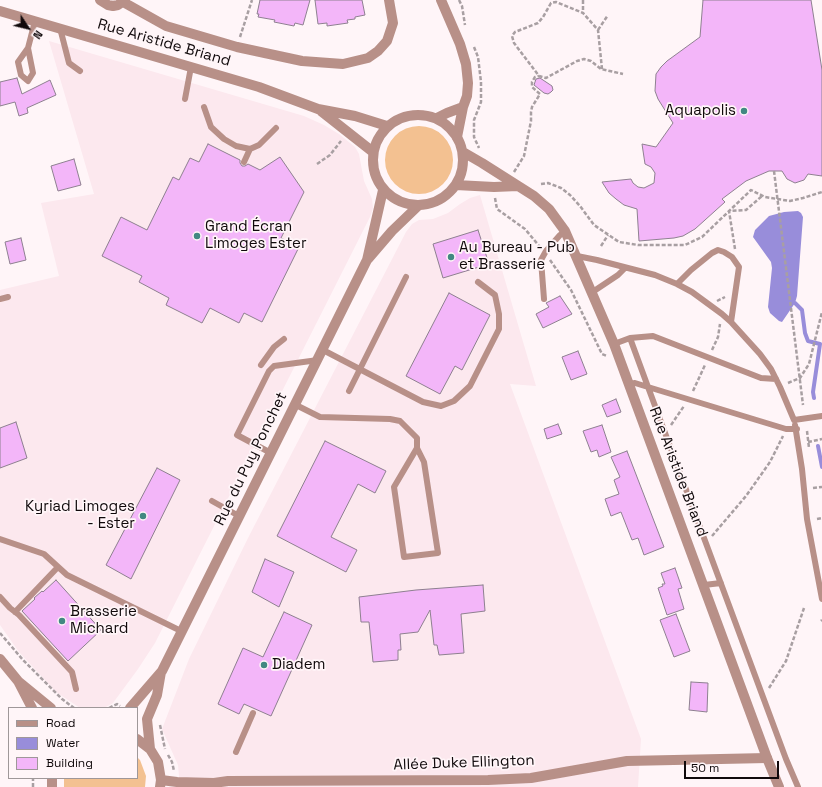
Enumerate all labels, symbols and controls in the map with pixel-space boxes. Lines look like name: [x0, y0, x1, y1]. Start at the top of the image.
north arrow: [8, 8, 48, 48]
street label: Rue Aristide Briand: [95, 15, 233, 71]
text: N: [30, 28, 46, 42]
place label: Aquapolis: [665, 102, 736, 120]
marker: Aquapolis: [739, 106, 749, 116]
place label: Grand Écran Limoges Ester: [205, 218, 307, 253]
marker: Grand Écran Limoges Ester: [192, 231, 202, 241]
place label: Au Bureau - Pub et Brasserie: [459, 239, 575, 274]
marker: Au Bureau - Pub et Brasserie: [446, 252, 456, 262]
street label: Rue du Puy Ponchet: [211, 389, 291, 529]
street label: Rue Aristide Briand: [645, 405, 711, 539]
place label: Kyriad Limoges - Ester: [25, 498, 135, 533]
marker: Kyriad Limoges - Ester: [138, 511, 148, 521]
place label: Brasserie Michard: [70, 603, 137, 638]
marker: Brasserie Michard: [57, 616, 67, 626]
place label: Diadem: [272, 656, 325, 674]
marker: Diadem: [259, 660, 269, 670]
legend: [8, 707, 138, 779]
text: Road: [46, 715, 75, 731]
text: Water: [46, 735, 80, 751]
street label: Allée Duke Ellington: [393, 752, 535, 774]
scale bar: [686, 753, 781, 779]
text: Building: [46, 755, 93, 771]
text: 50 m: [691, 760, 719, 776]

